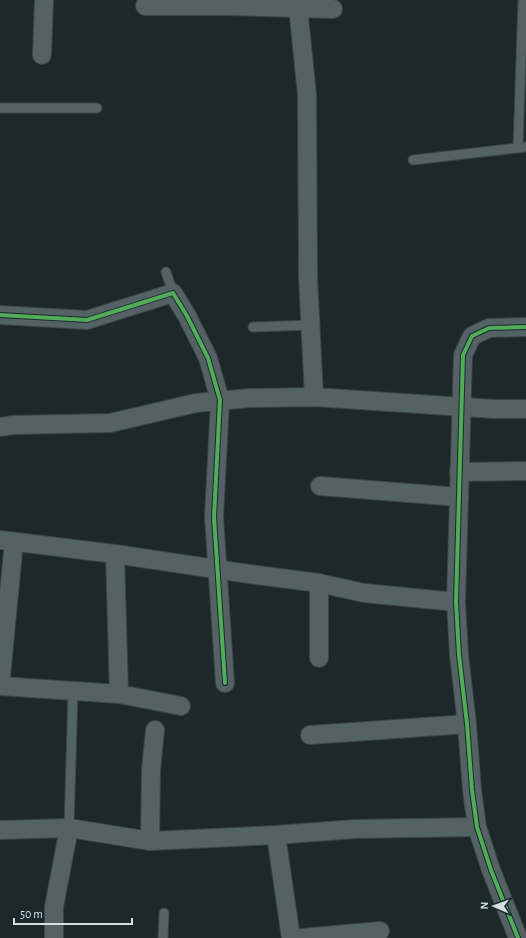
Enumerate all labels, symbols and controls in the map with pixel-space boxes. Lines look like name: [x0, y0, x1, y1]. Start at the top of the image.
north arrow: [474, 886, 514, 926]
scale bar: [14, 900, 132, 926]
text: N: [479, 902, 490, 910]
text: 50 m: [20, 908, 43, 920]

